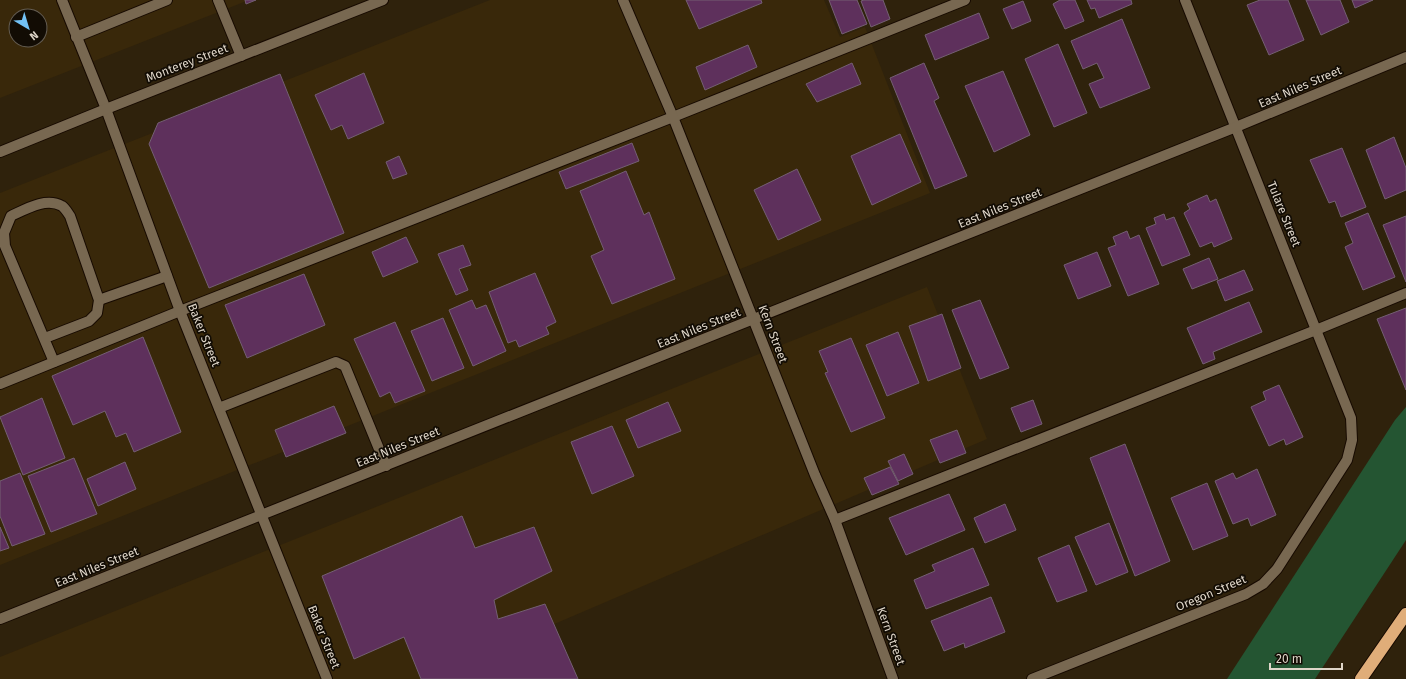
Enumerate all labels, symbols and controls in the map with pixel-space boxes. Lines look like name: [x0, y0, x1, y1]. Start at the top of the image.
north arrow: [8, 8, 48, 48]
text: N: [27, 28, 41, 43]
street label: Monterey Street: [144, 41, 230, 85]
street label: East Niles Street: [1256, 63, 1344, 111]
street label: Tulare Street: [1265, 179, 1304, 249]
street label: East Niles Street: [956, 185, 1044, 231]
street label: Baker Street: [185, 301, 223, 369]
street label: Kern Street: [756, 303, 791, 366]
street label: East Niles Street: [655, 305, 743, 351]
street label: East Niles Street: [354, 424, 442, 470]
street label: East Niles Street: [53, 544, 141, 590]
street label: Oregon Street: [1174, 572, 1249, 614]
street label: Baker Street: [305, 603, 343, 671]
street label: Kern Street: [874, 605, 908, 668]
scale bar: [1270, 645, 1342, 671]
text: 20 m: [1276, 652, 1302, 666]

